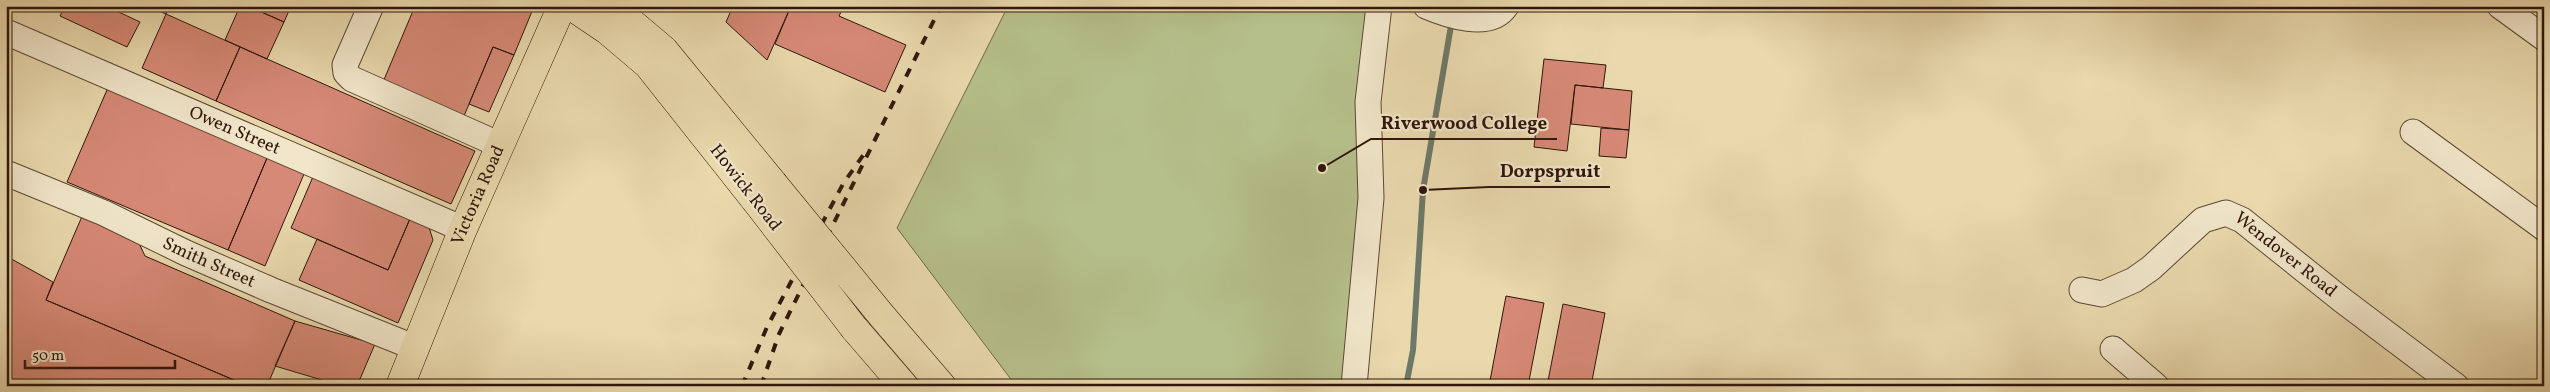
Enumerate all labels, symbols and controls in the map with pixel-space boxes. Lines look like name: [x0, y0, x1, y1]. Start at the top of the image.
street label: Owen Street: [185, 100, 284, 161]
callout: Riverwood College: [1371, 105, 1557, 139]
text: Riverwood College: [1381, 111, 1548, 137]
street label: Howick Road: [703, 139, 787, 237]
street label: Victoria Road: [445, 141, 511, 249]
callout: Dorpspruit: [1489, 153, 1610, 187]
text: Dorpspruit: [1500, 159, 1600, 185]
street label: Wendover Road: [2229, 206, 2342, 304]
street label: Smith Street: [158, 231, 259, 294]
scale bar: [25, 337, 175, 369]
text: 50 m: [32, 346, 64, 367]

